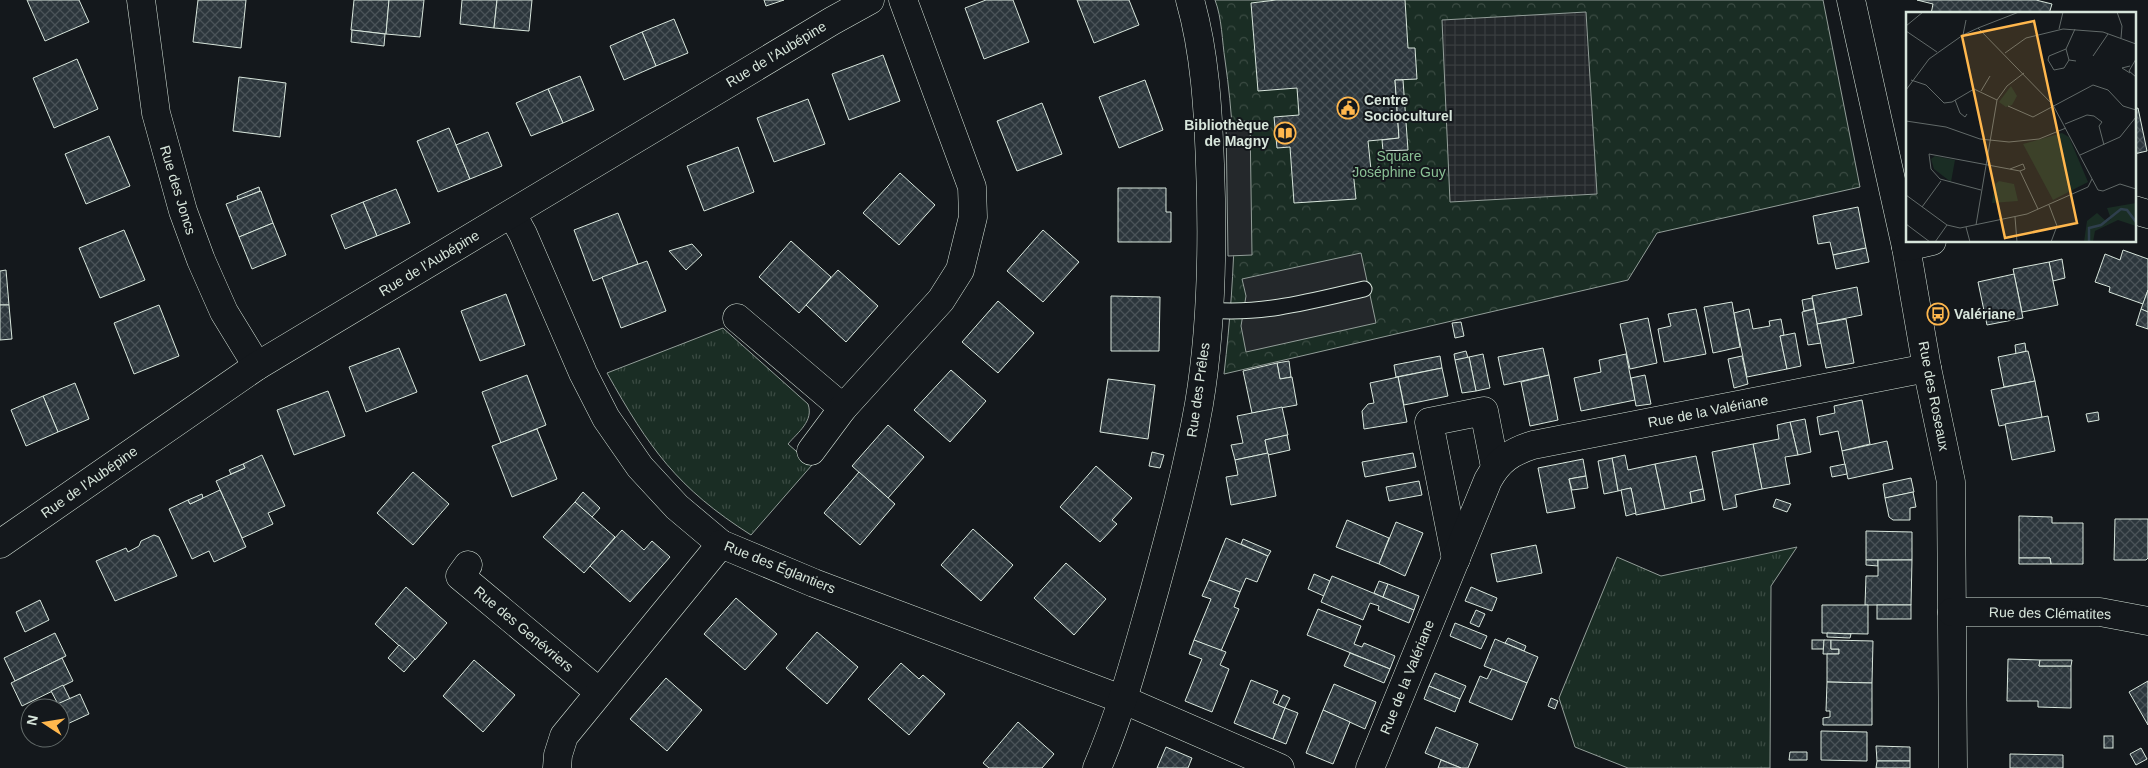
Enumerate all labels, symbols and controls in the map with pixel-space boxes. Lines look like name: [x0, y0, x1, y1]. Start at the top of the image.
inset map: [1906, 12, 2136, 242]
street label: Rue de l'Aubépine: [723, 18, 829, 90]
place label: Centre Socioculturel: [1364, 92, 1453, 124]
public building icon: Centre Socioculturel: [1336, 96, 1360, 120]
place label: Bibliothèque de Magny: [1184, 117, 1269, 149]
library icon: Bibliothèque de Magny: [1273, 121, 1297, 145]
street label: Rue des Joncs: [157, 143, 199, 237]
park label: Square Joséphine Guy: [1352, 148, 1446, 180]
street label: Rue de l'Aubépine: [376, 227, 482, 299]
bus stop icon: Valériane: [1926, 302, 1950, 326]
place label: Valériane: [1954, 306, 2016, 322]
street label: Rue des Roseaux: [1916, 340, 1952, 452]
street label: Rue des Prêles: [1183, 341, 1213, 439]
street label: Rue de la Valériane: [1647, 391, 1770, 430]
street label: Rue de l'Aubépine: [38, 443, 140, 521]
street label: Rue des Églantiers: [722, 537, 838, 597]
street label: Rue des Genévriers: [471, 583, 577, 675]
street label: Rue des Clématites: [1989, 604, 2111, 622]
street label: Rue de la Valériane: [1377, 617, 1437, 737]
north arrow: [20, 698, 70, 748]
text: N: [23, 714, 41, 727]

